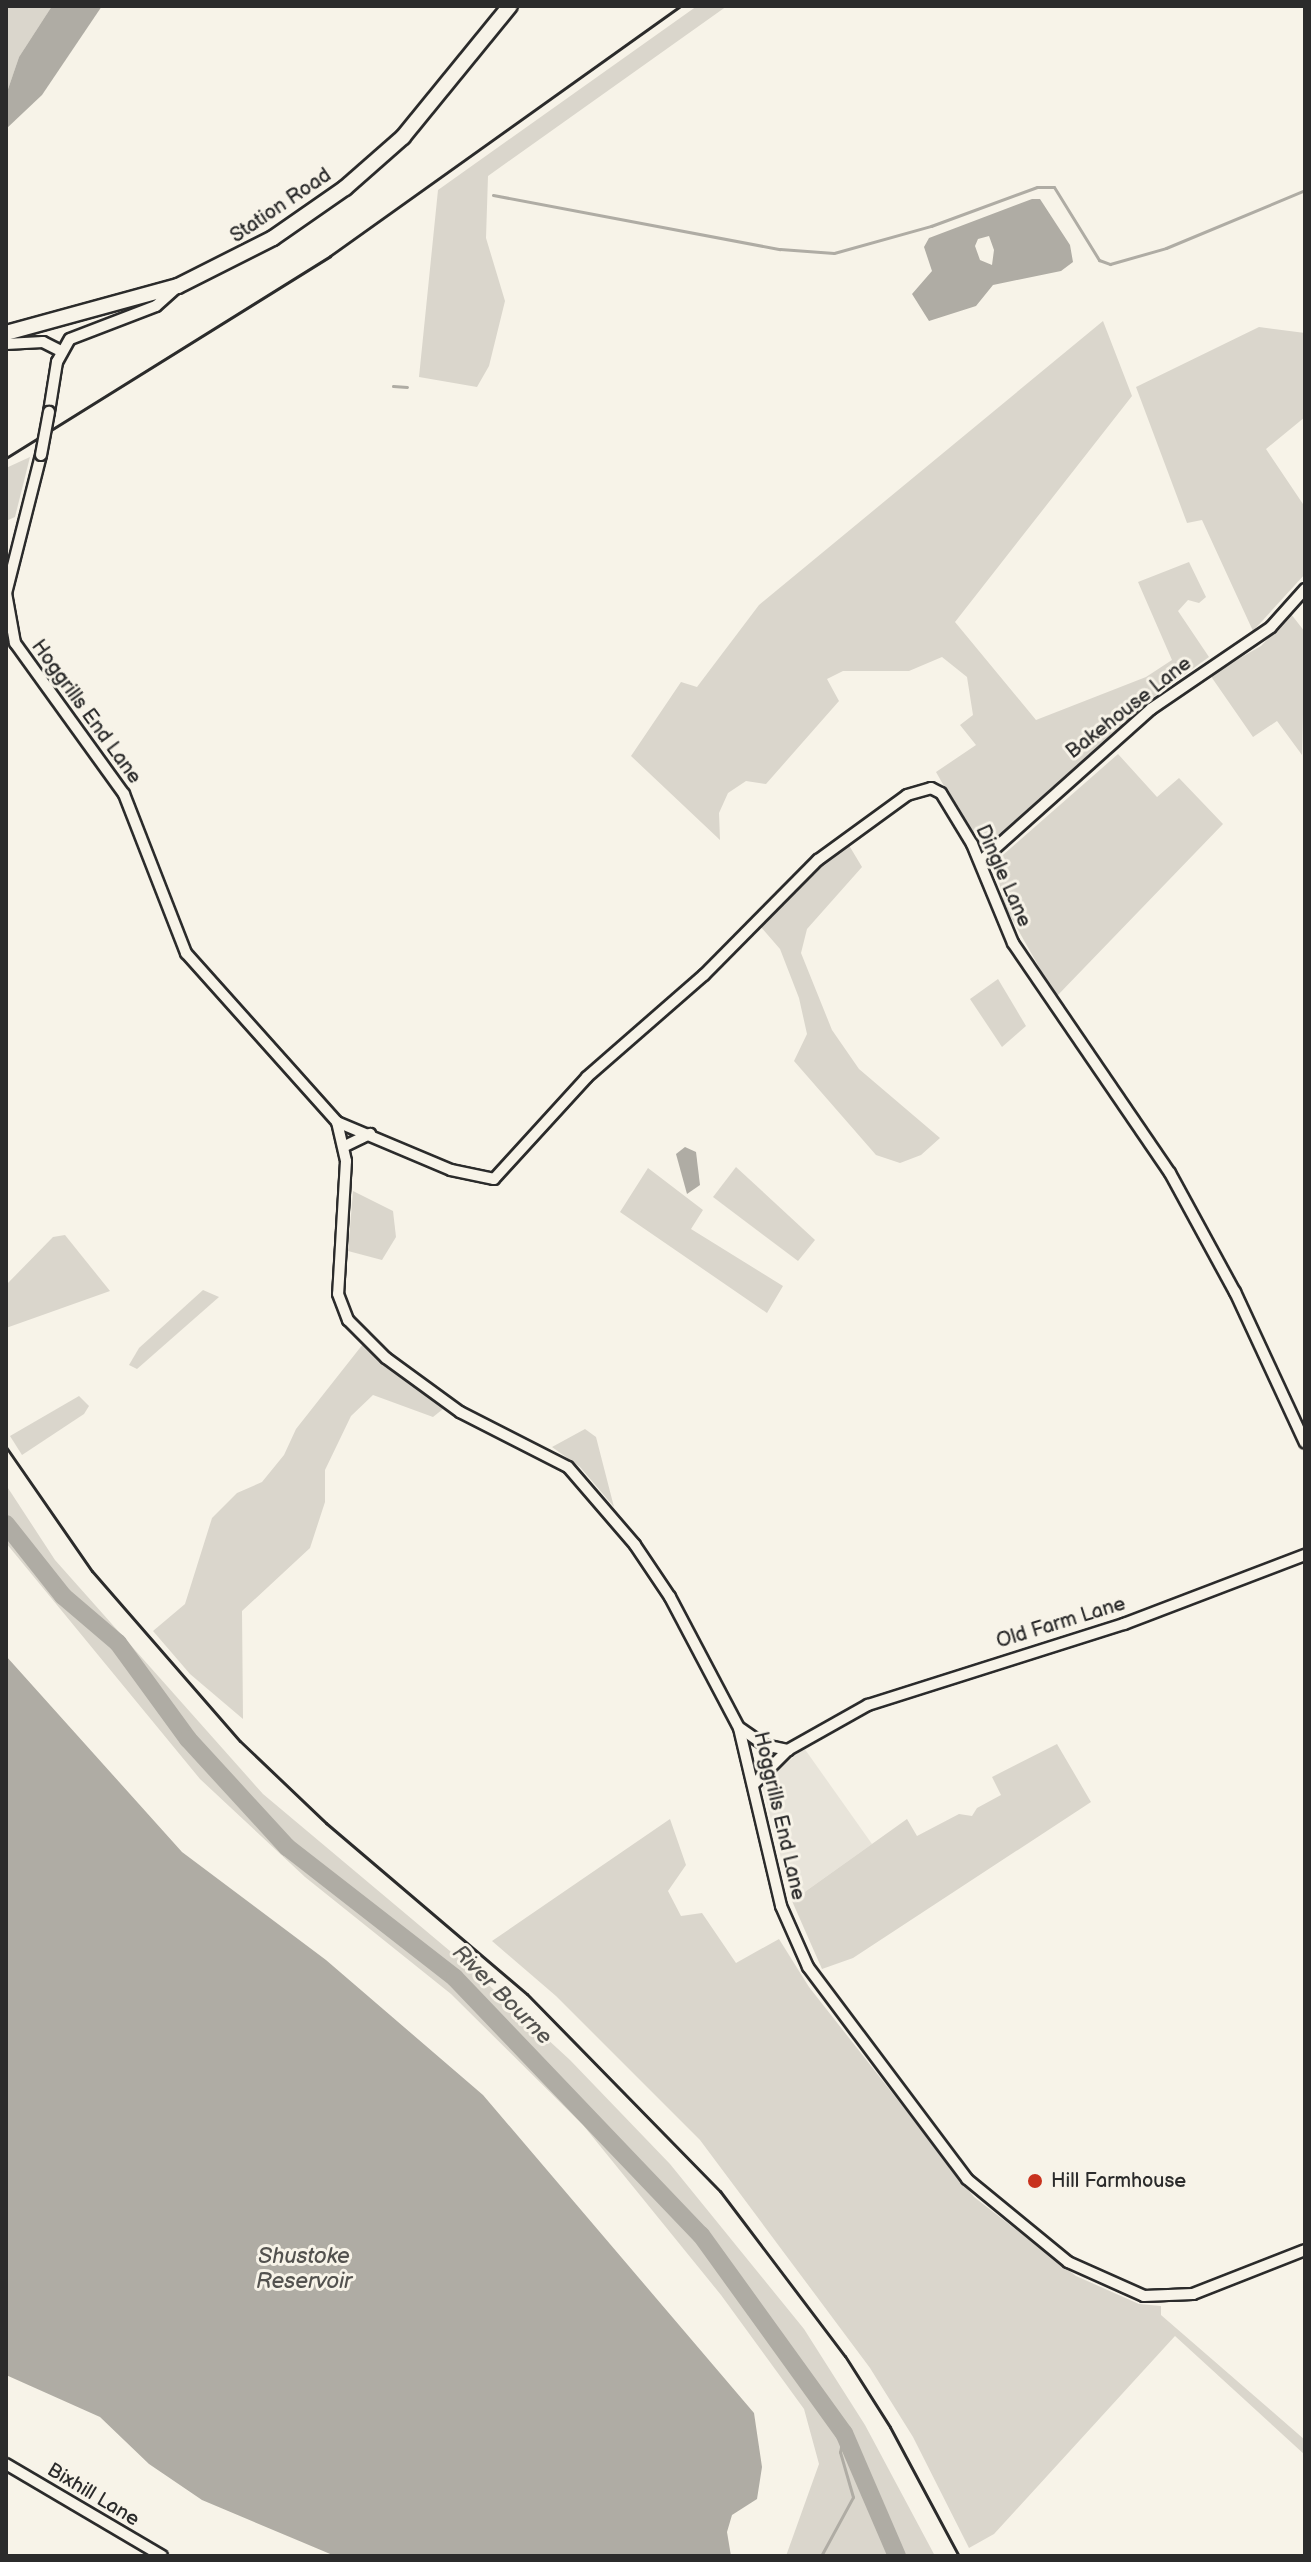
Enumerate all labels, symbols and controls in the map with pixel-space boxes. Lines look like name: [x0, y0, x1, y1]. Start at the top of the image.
street label: Station Road: [226, 164, 336, 248]
street label: Hoggrills End Lane: [26, 635, 146, 789]
street label: Bakehouse Lane: [1062, 652, 1196, 764]
street label: Dingle Lane: [970, 821, 1036, 931]
street label: Old Farm Lane: [994, 1592, 1128, 1654]
street label: Hoggrills End Lane: [748, 1730, 810, 1902]
water label: River Bourne: [447, 1940, 557, 2050]
place label: Hill Farmhouse: [1051, 2169, 1186, 2193]
marker: Hill Farmhouse: [1026, 2172, 1044, 2190]
water label: Shustoke Reservoir: [256, 2243, 352, 2294]
street label: Bixhill Lane: [43, 2458, 143, 2532]

